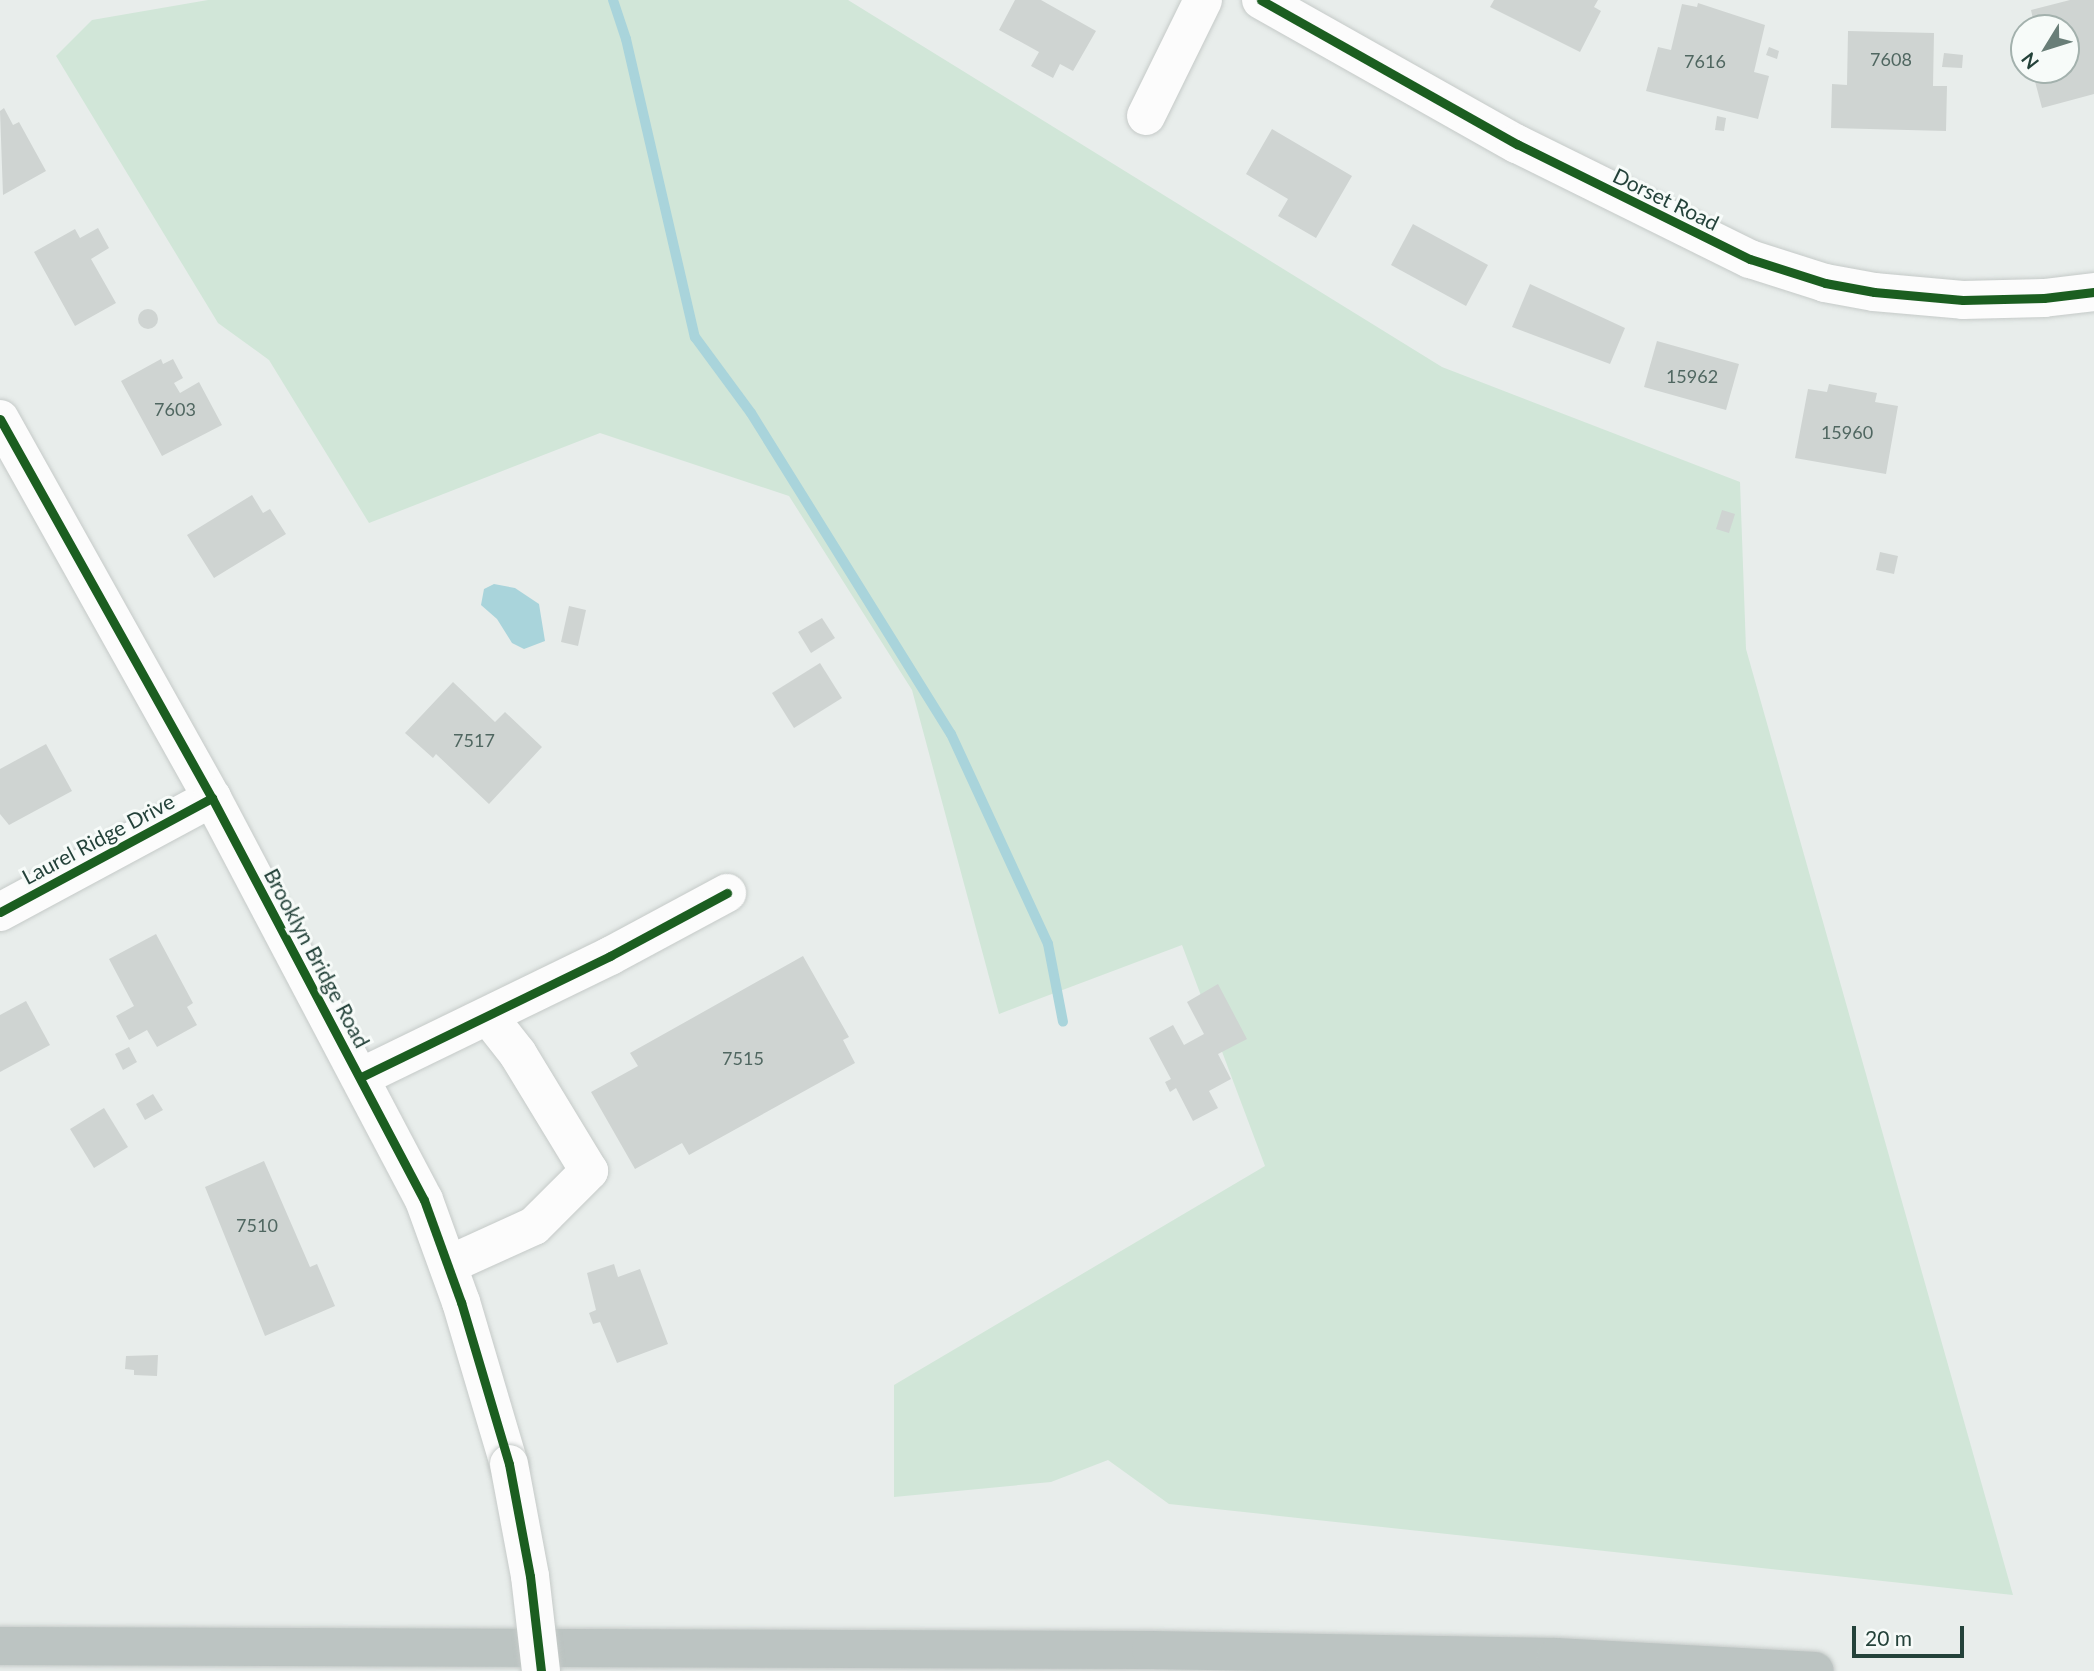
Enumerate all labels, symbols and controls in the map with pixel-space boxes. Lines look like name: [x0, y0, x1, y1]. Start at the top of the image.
north arrow: [2010, 14, 2080, 84]
house number: 7608: [1870, 48, 1912, 70]
text: N: [2016, 48, 2043, 74]
house number: 7616: [1684, 50, 1726, 72]
street label: Dorset Road: [1609, 162, 1723, 236]
house number: 15962: [1666, 365, 1718, 387]
house number: 7603: [154, 398, 196, 420]
house number: 15960: [1821, 421, 1873, 443]
house number: 7517: [453, 729, 495, 751]
street label: Laurel Ridge Drive: [18, 788, 178, 890]
street label: Brooklyn Bridge Road: [259, 864, 375, 1052]
house number: 7515: [722, 1047, 764, 1069]
house number: 7510: [236, 1214, 278, 1236]
scale bar: [1856, 1612, 1968, 1656]
text: 20 m: [1865, 1625, 1912, 1650]

